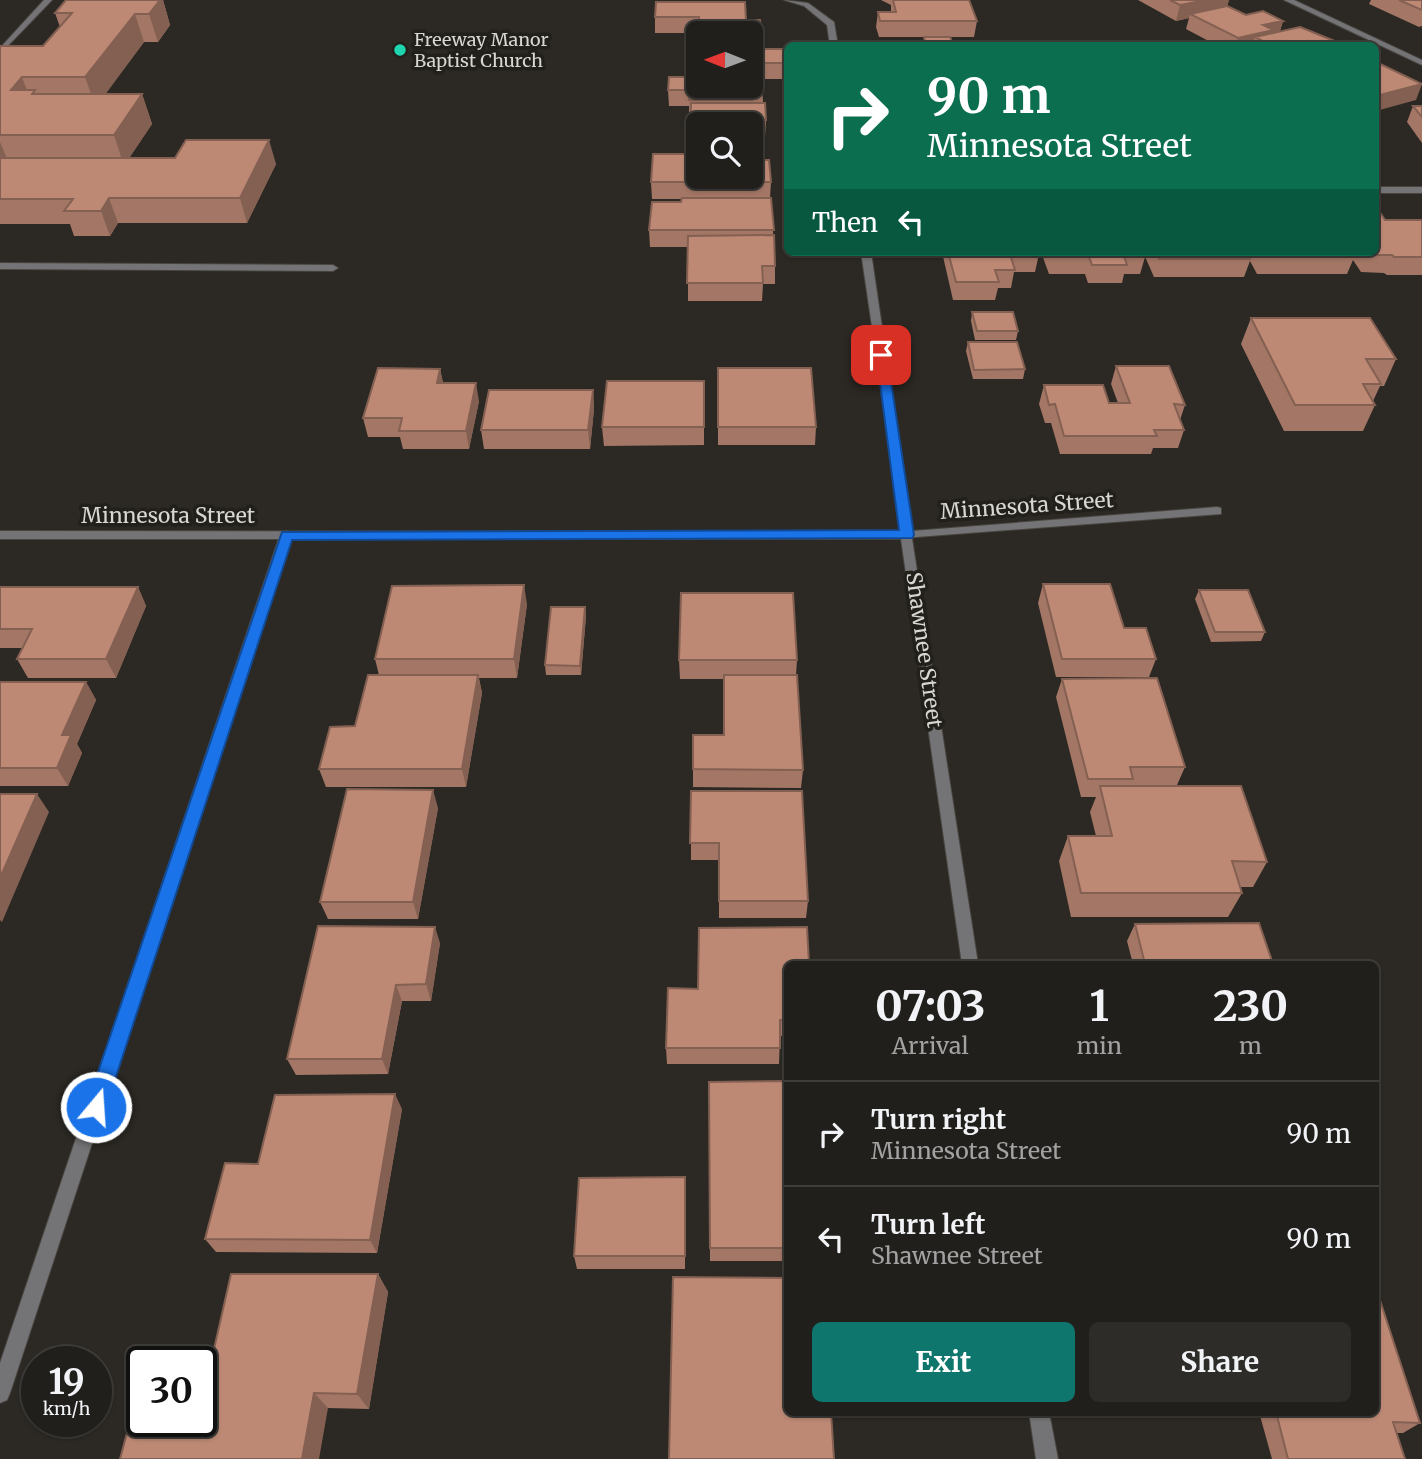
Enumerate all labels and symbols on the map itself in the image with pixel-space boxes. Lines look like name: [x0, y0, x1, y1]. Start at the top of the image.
north arrow: [686, 21, 763, 98]
place label: Freeway Manor Baptist Church: [414, 28, 549, 72]
marker: Freeway Manor Baptist Church: [392, 42, 408, 58]
pin: [851, 325, 911, 385]
street label: Minnesota Street: [939, 486, 1115, 525]
street label: Minnesota Street: [81, 502, 255, 529]
street label: Shawnee Street: [900, 570, 949, 729]
position arrow: [59, 1070, 133, 1144]
speed limit sign: 30: [126, 1346, 217, 1437]

